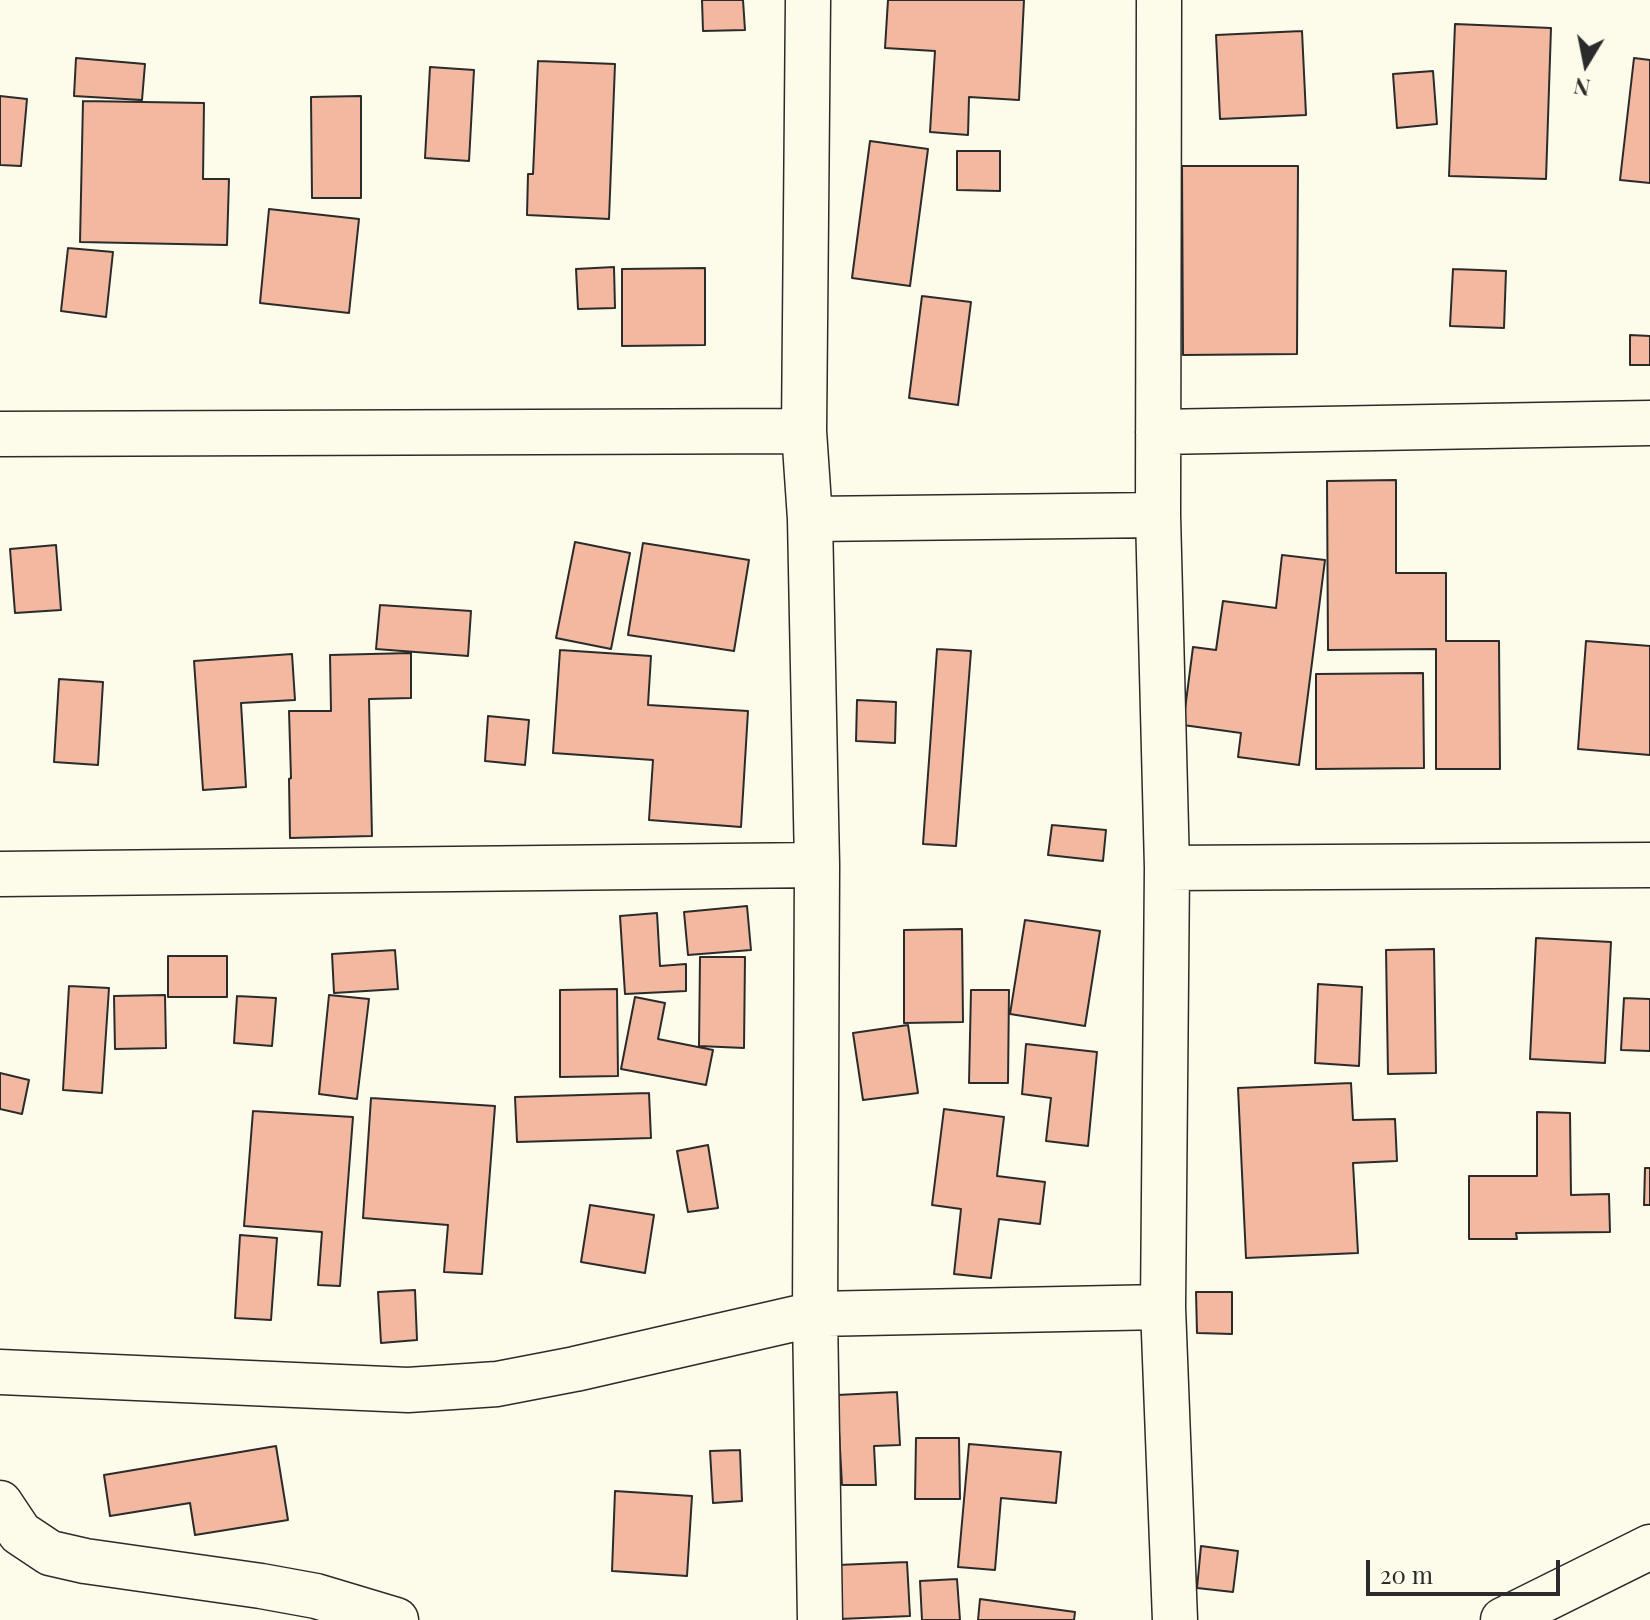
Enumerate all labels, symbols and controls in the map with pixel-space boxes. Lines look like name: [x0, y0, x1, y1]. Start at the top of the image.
north arrow: [1546, 24, 1626, 104]
text: N: [1571, 71, 1592, 104]
scale bar: [1370, 1544, 1564, 1594]
text: 20 m: [1380, 1558, 1433, 1590]

